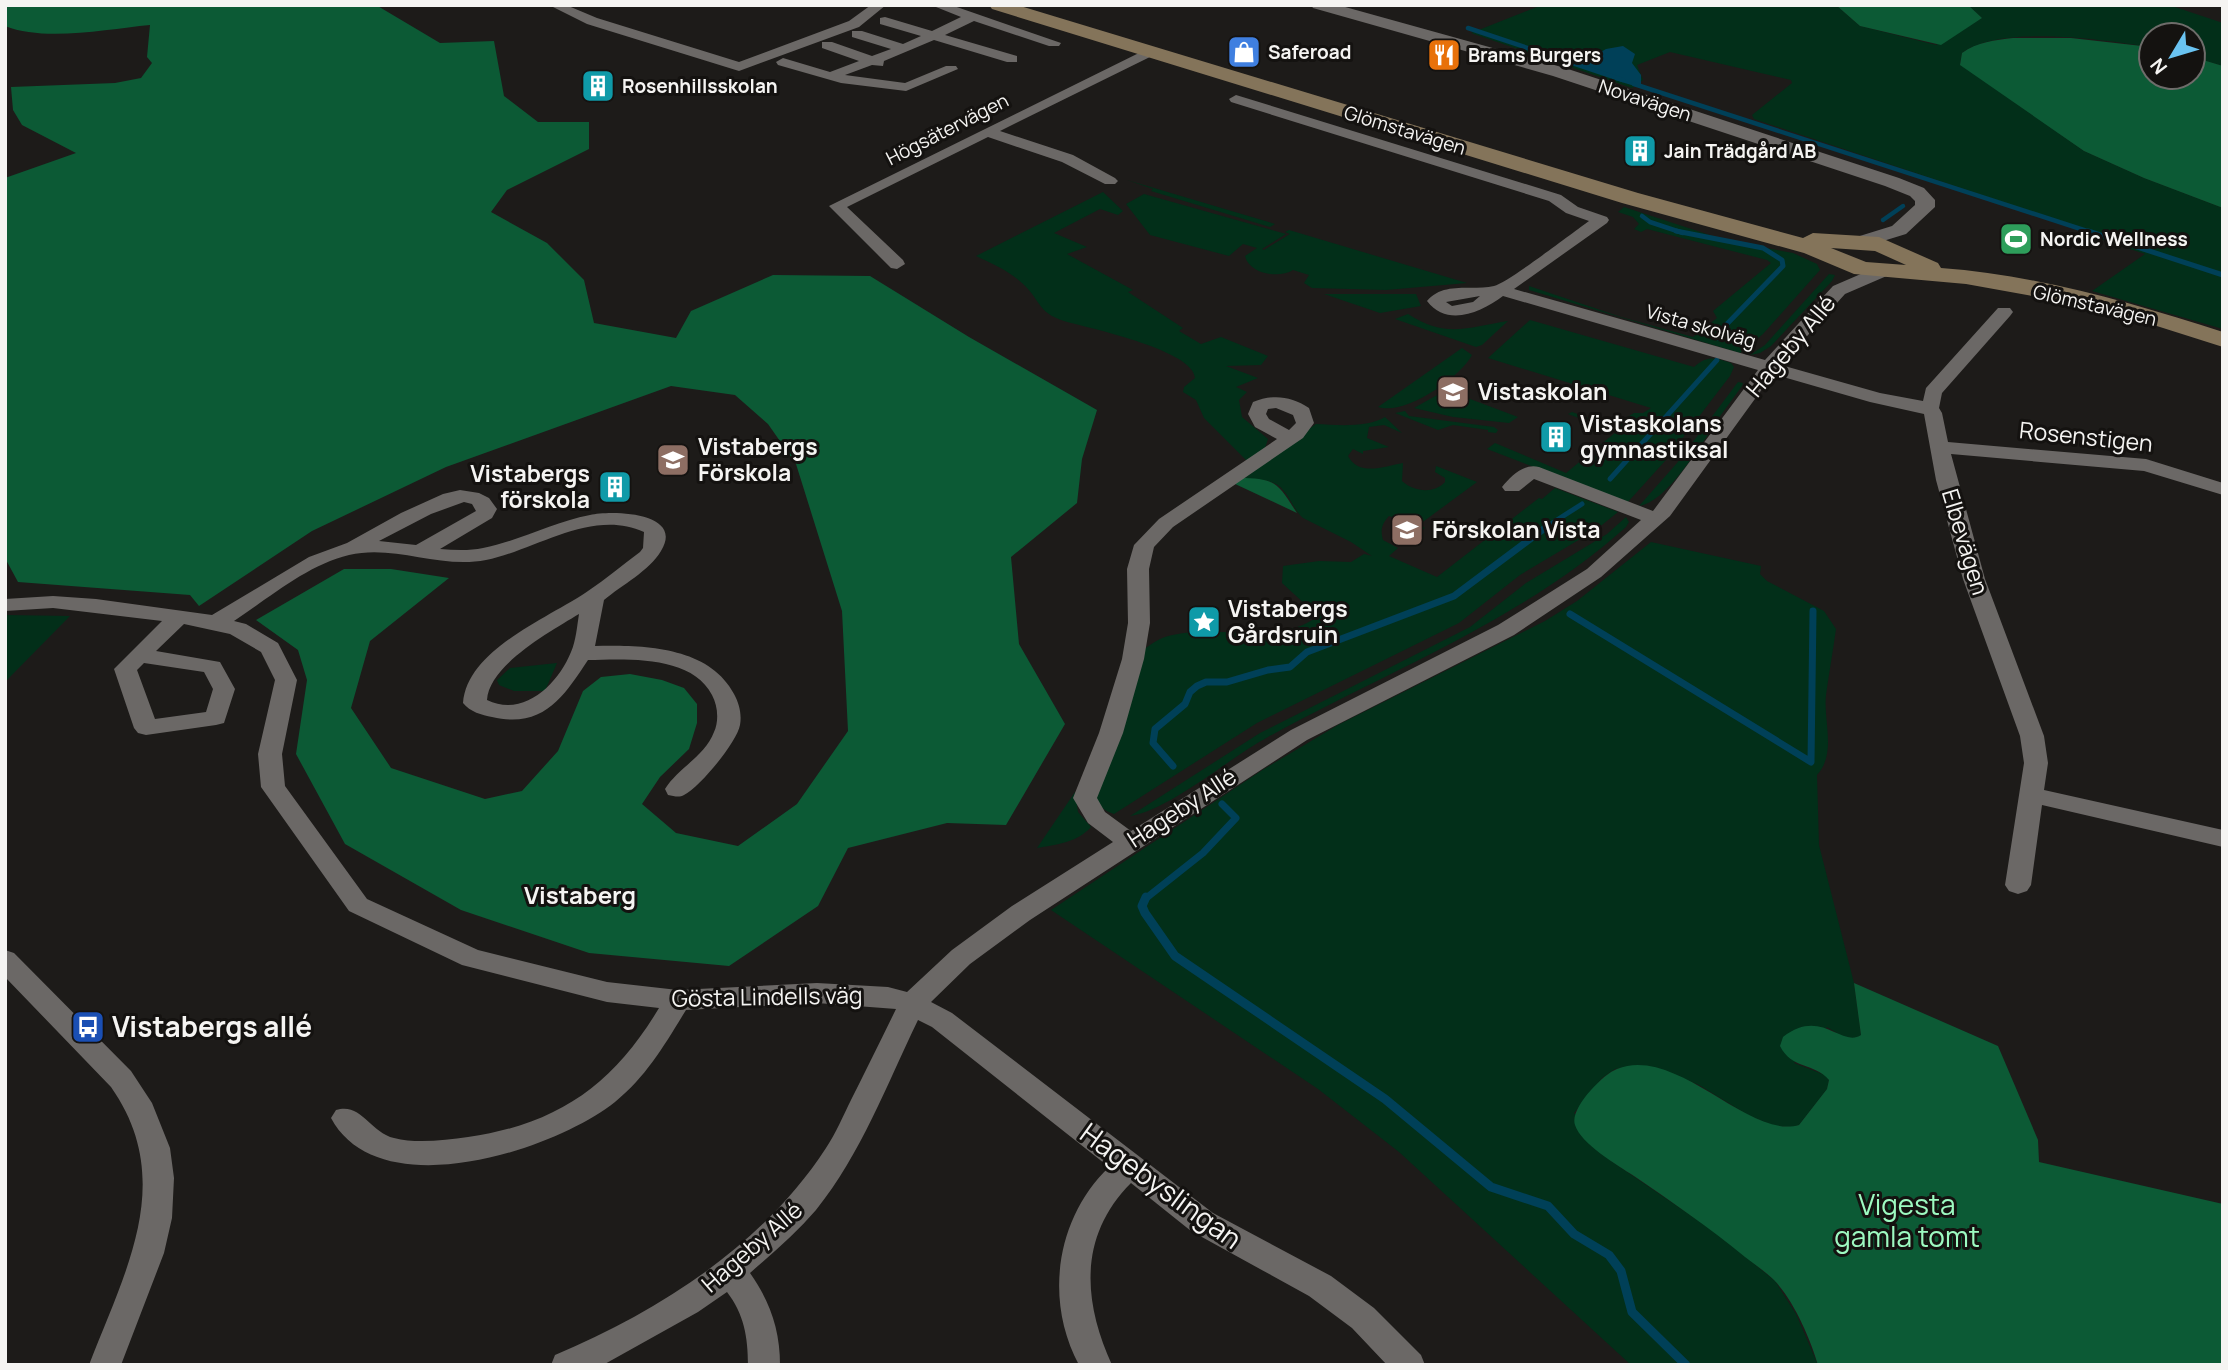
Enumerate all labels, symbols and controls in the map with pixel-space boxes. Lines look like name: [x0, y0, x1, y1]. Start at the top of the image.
north arrow: [2137, 21, 2207, 91]
shop icon: Saferoad: [1225, 33, 1263, 71]
restaurant icon: Brams Burgers: [1425, 36, 1463, 74]
place label: Saferoad: [1268, 39, 1351, 65]
place label: Brams Burgers: [1468, 42, 1601, 68]
text: N: [2144, 53, 2173, 80]
building icon: Rosenhillsskolan: [579, 67, 617, 105]
place label: Rosenhillsskolan: [622, 73, 778, 99]
street label: Novavägen: [1595, 73, 1695, 127]
street label: Högsätervägen: [881, 87, 1013, 171]
street label: Glömstavägen: [1341, 99, 1469, 161]
building icon: Jain Trädgård AB: [1621, 132, 1659, 170]
place label: Jain Trädgård AB: [1664, 138, 1816, 164]
sports icon: Nordic Wellness: [1997, 220, 2035, 258]
place label: Nordic Wellness: [2040, 226, 2188, 252]
street label: Glömstavägen: [2031, 278, 2159, 332]
street label: Hageby Allé: [1738, 288, 1842, 403]
street label: Vista skolväg: [1643, 298, 1759, 354]
school or university icon: Vistaskolan: [1434, 373, 1472, 411]
place label: Vistaskolan: [1478, 375, 1607, 407]
place label: Vistaskolans gymnastiksal: [1580, 407, 1729, 465]
street label: Rosenstigen: [2018, 413, 2154, 459]
building icon: Vistaskolans gymnastiksal: [1537, 418, 1575, 456]
place label: Vistabergs Förskola: [698, 430, 818, 488]
school or university icon: Vistabergs Förskola: [654, 441, 692, 479]
place label: Vistabergs förskola: [470, 457, 590, 515]
building icon: Vistabergs förskola: [596, 468, 634, 506]
street label: Elbevägen: [1935, 485, 1997, 599]
school or university icon: Förskolan Vista: [1388, 511, 1426, 549]
place label: Förskolan Vista: [1432, 513, 1601, 545]
place label: Vistabergs Gårdsruin: [1228, 592, 1348, 650]
place icon: Vistabergs Gårdsruin: [1185, 603, 1223, 641]
street label: Hageby Allé: [1121, 760, 1242, 854]
district label: Vistaberg: [524, 878, 636, 911]
street label: Gösta Lindells väg: [671, 978, 863, 1014]
place label: Vistabergs allé: [112, 1007, 312, 1045]
bus stop icon: Vistabergs allé: [69, 1008, 107, 1046]
street label: Hagebyslingan: [1073, 1114, 1250, 1257]
park label: Vigesta gamla tomt: [1834, 1185, 1980, 1255]
street label: Hageby Allé: [694, 1193, 809, 1299]

